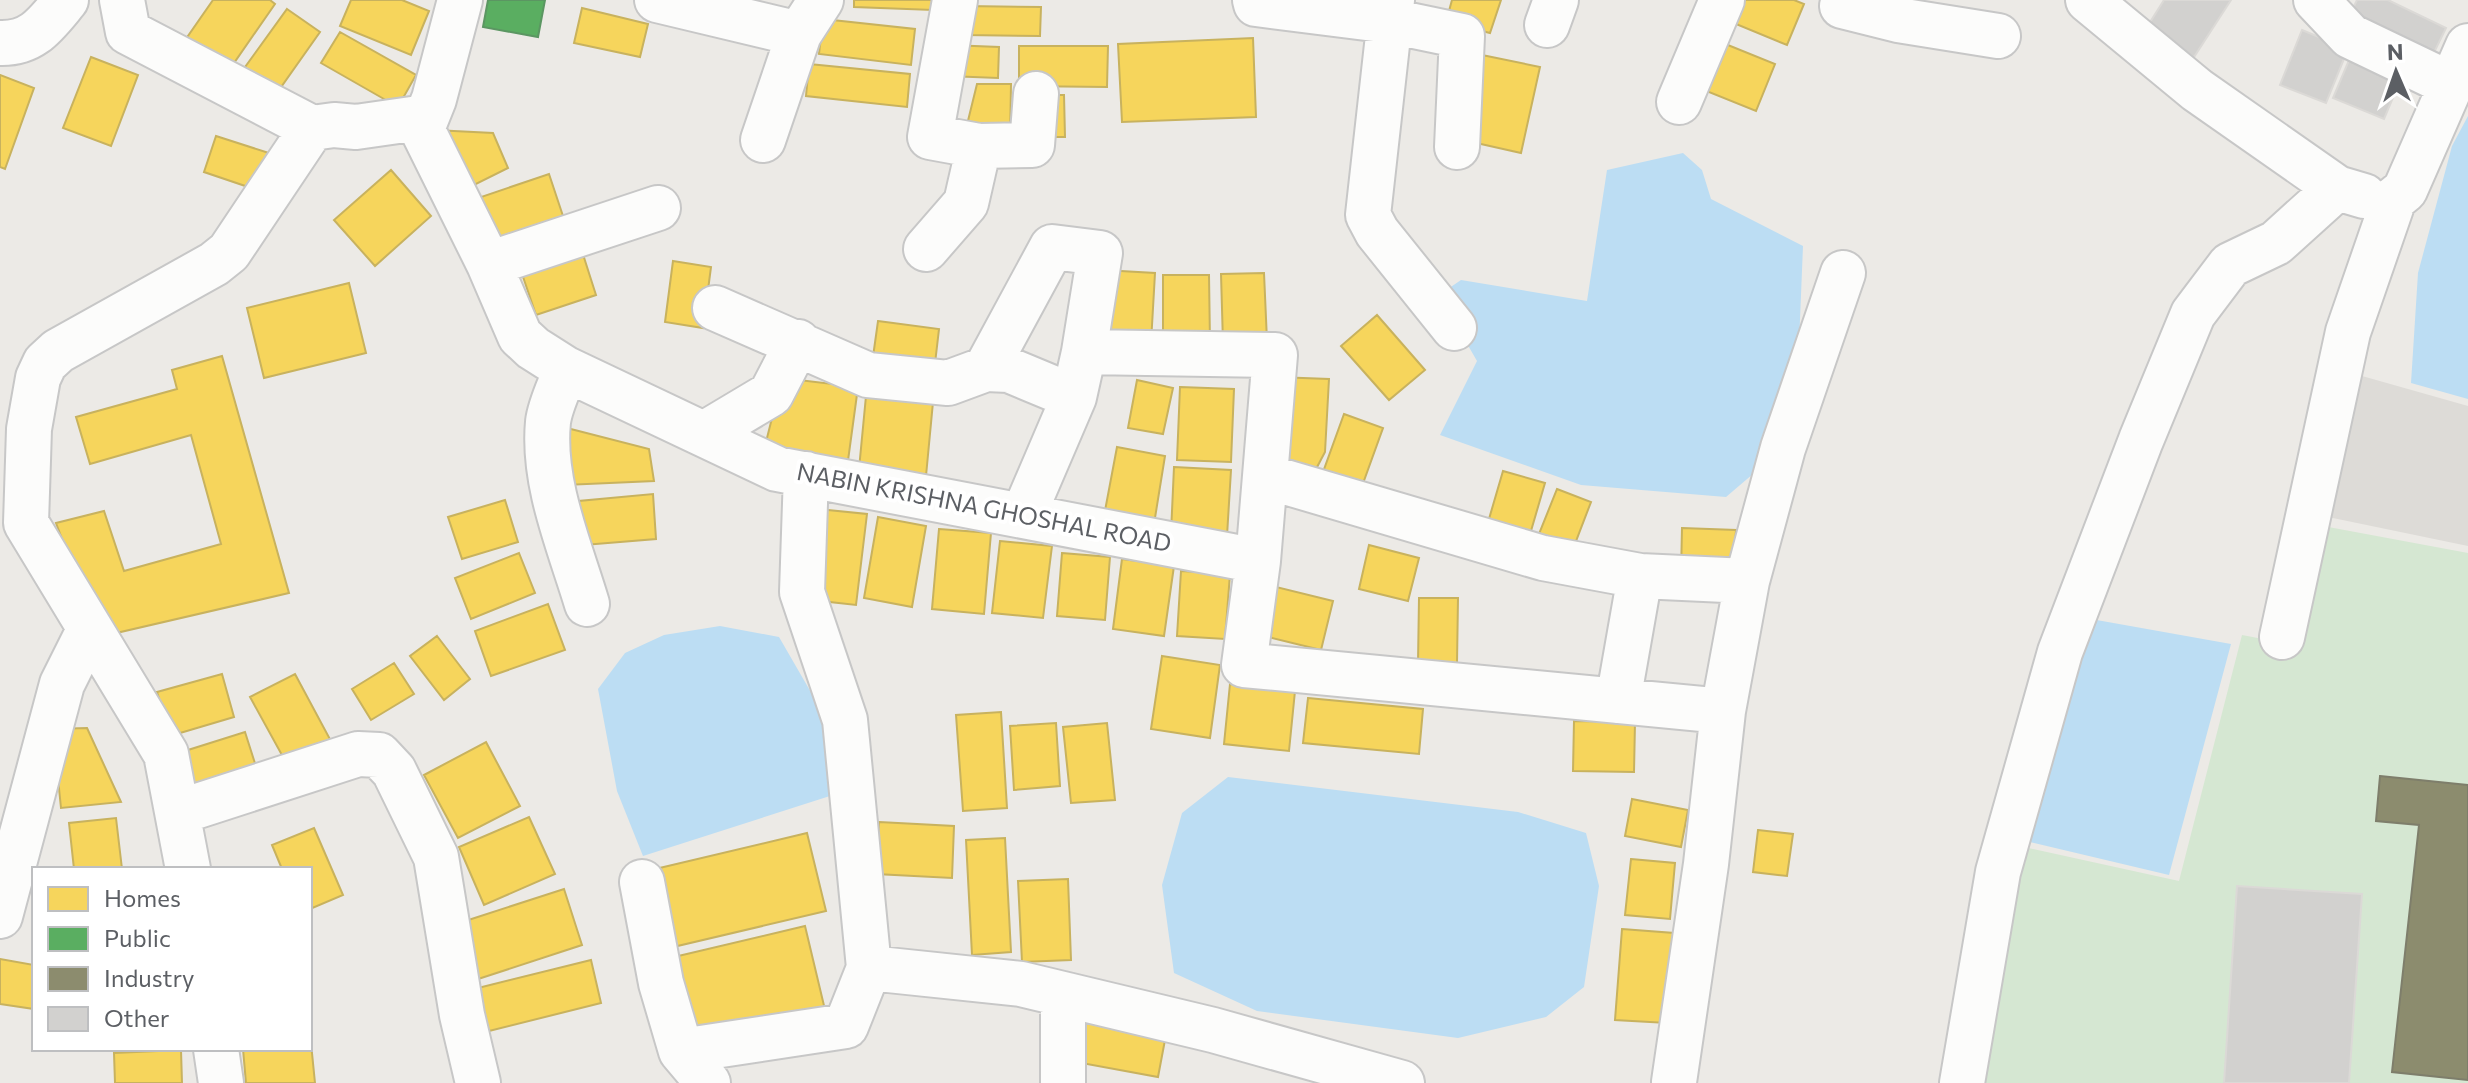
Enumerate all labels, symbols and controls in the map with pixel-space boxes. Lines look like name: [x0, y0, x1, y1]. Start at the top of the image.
north arrow: [2356, 32, 2436, 112]
text: N: [2387, 38, 2404, 65]
street label: NABIN KRISHNA GHOSHAL ROAD: [795, 456, 1174, 557]
legend: [32, 867, 312, 1051]
text: Homes: [104, 883, 181, 912]
text: Public: [104, 923, 171, 952]
text: Industry: [104, 963, 194, 992]
text: Other: [104, 1003, 170, 1032]

